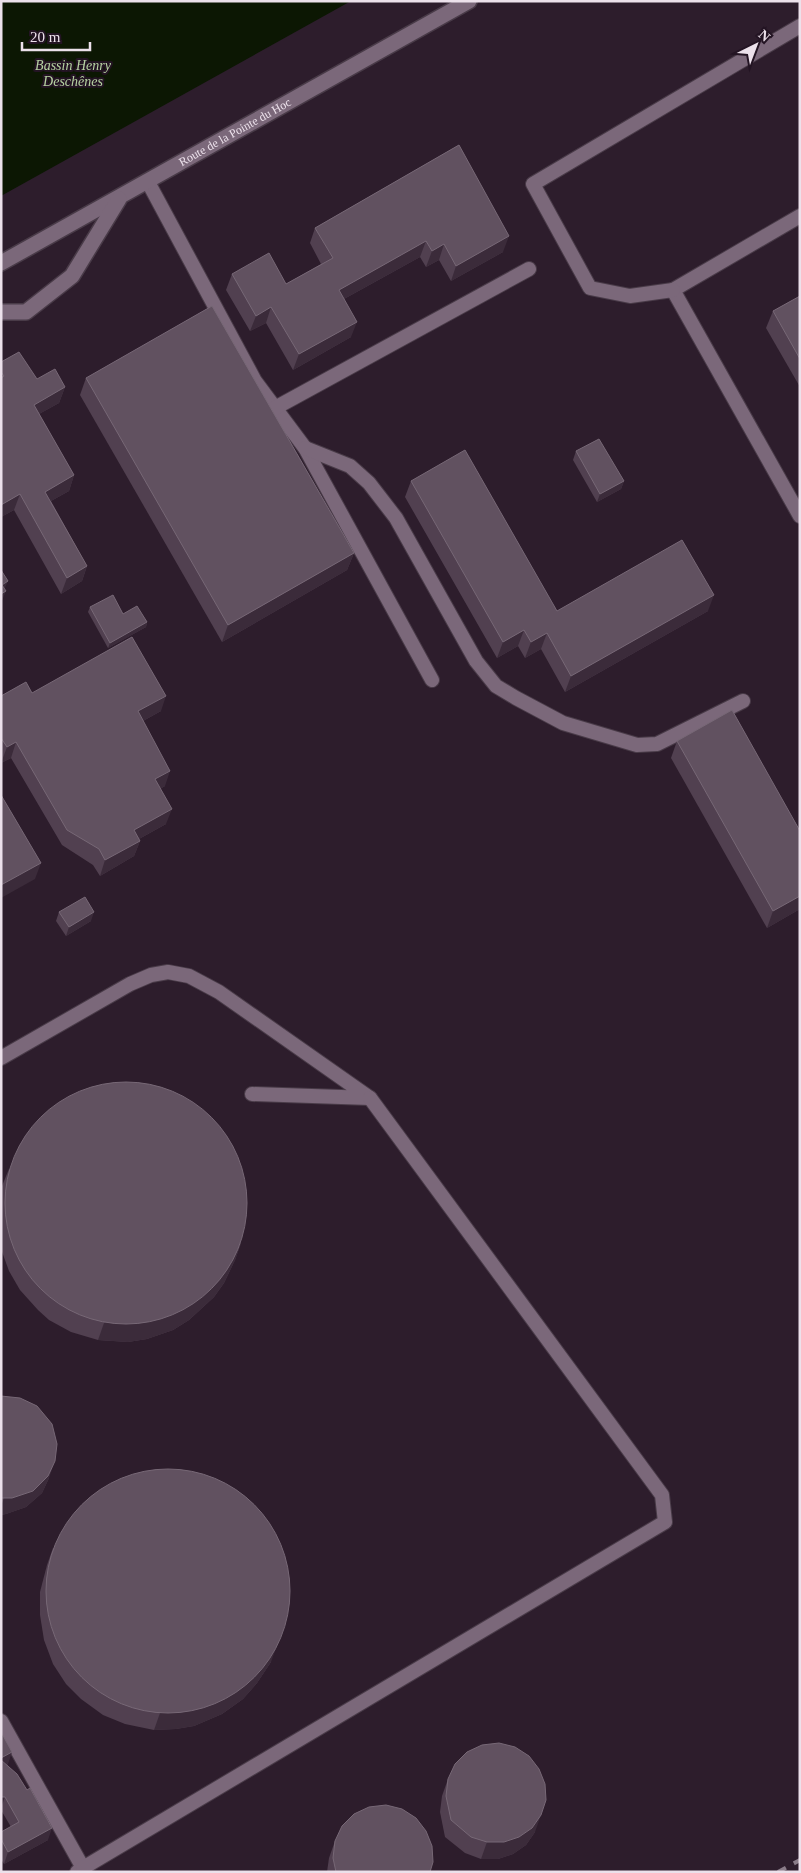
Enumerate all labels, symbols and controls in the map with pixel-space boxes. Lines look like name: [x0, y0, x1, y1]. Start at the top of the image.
scale bar: [22, 20, 90, 52]
north arrow: [731, 20, 781, 70]
text: N: [756, 27, 773, 45]
text: 20 m: [30, 29, 61, 45]
water label: Bassin Henry Deschênes: [35, 58, 112, 89]
street label: Route de la Pointe du Hoc: [176, 95, 293, 169]

